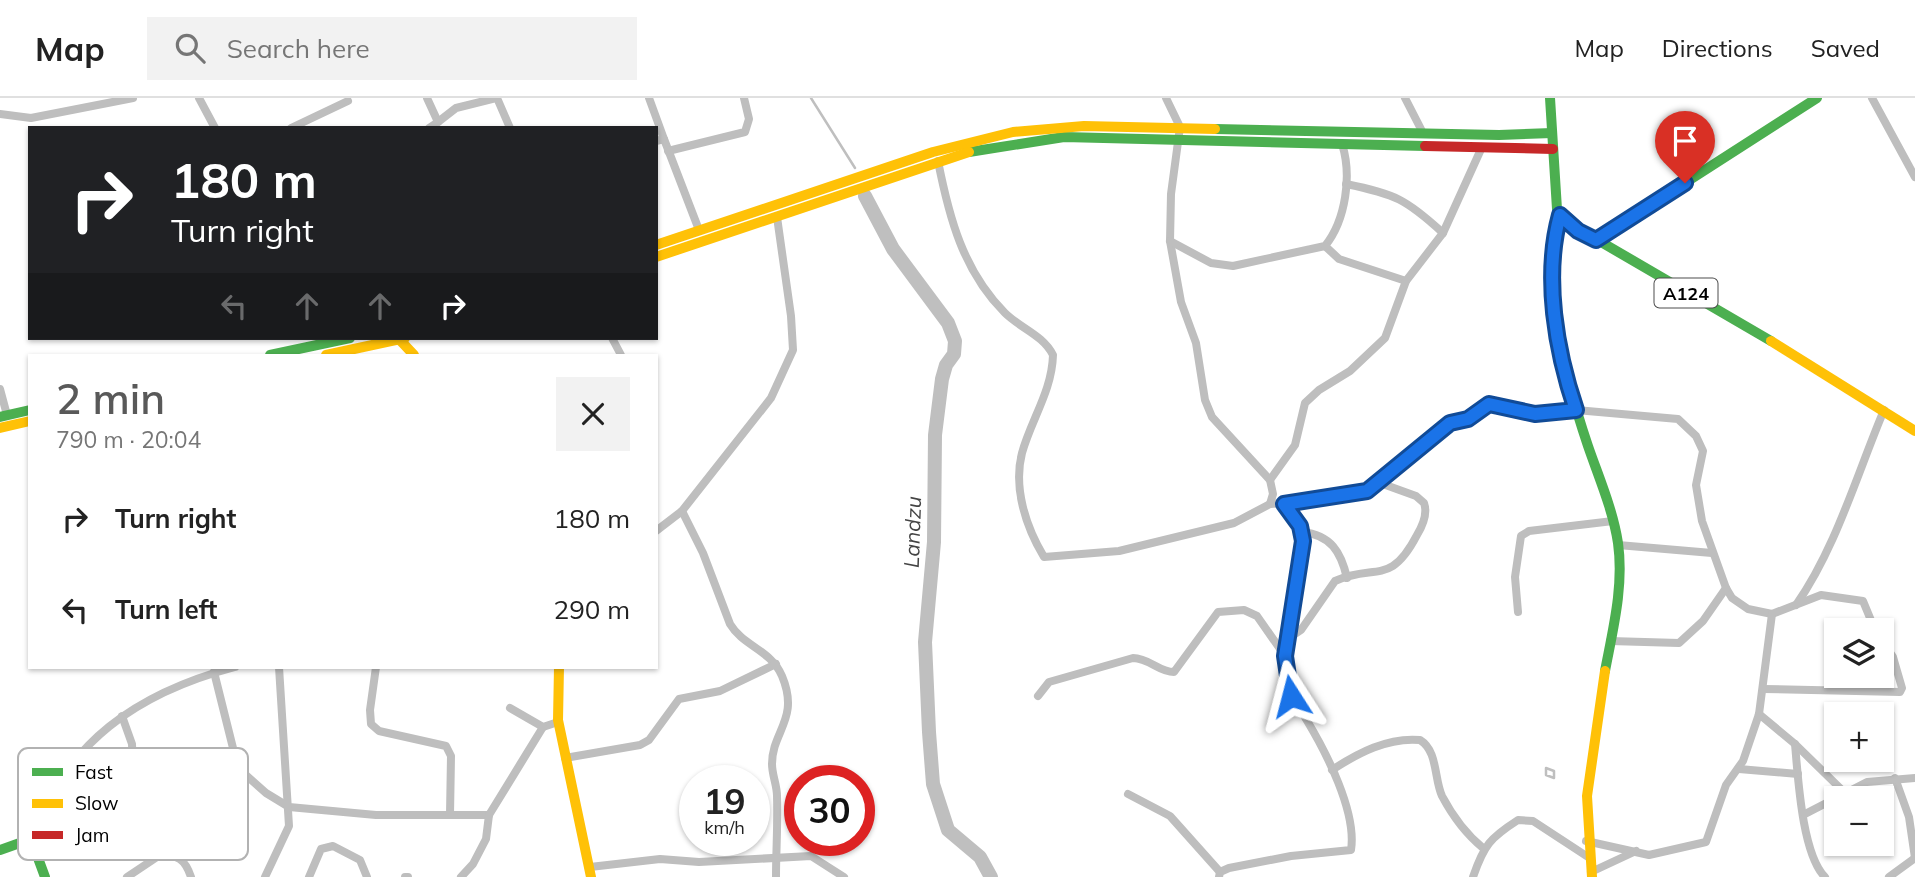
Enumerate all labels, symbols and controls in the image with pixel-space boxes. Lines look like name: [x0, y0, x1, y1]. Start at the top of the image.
search box: [147, 17, 637, 80]
text: Map: [35, 28, 105, 69]
icon: search: [171, 29, 209, 67]
text: Search here: [227, 32, 370, 65]
text: Map: [1574, 33, 1624, 63]
text: Directions: [1662, 33, 1773, 63]
text: Saved: [1811, 33, 1880, 63]
pin: [1655, 111, 1715, 183]
icon: arrive: [1666, 122, 1704, 160]
text: 180 m: [171, 149, 317, 210]
icon: right: [56, 154, 147, 245]
text: Turn right: [171, 210, 314, 250]
road number: A124: [1654, 278, 1718, 308]
icon: left: [215, 287, 253, 325]
icon: ahead: [288, 287, 326, 325]
icon: ahead: [361, 287, 399, 325]
icon: right: [434, 287, 472, 325]
text: 2 min: [56, 372, 165, 425]
button: close: [556, 377, 630, 451]
text: 790 m · 20:04: [56, 425, 201, 454]
water label: Landzu: [898, 496, 926, 568]
icon: right: [56, 500, 94, 538]
text: Turn right: [115, 502, 236, 535]
text: 180 m: [554, 502, 630, 535]
icon: left: [56, 591, 94, 629]
text: Turn left: [115, 593, 217, 626]
text: 290 m: [554, 593, 630, 626]
map controls: [1824, 618, 1894, 856]
button: layers: [1824, 618, 1894, 688]
position arrow: [1254, 659, 1328, 733]
button: +: [1824, 702, 1894, 772]
legend: [18, 748, 248, 860]
text: Fast: [75, 760, 113, 784]
speed limit sign: 30: [784, 765, 875, 856]
text: 19: [703, 779, 746, 823]
button: −: [1824, 786, 1894, 856]
text: Slow: [75, 791, 119, 815]
text: km/h: [704, 816, 745, 839]
text: Jam: [75, 823, 109, 847]

